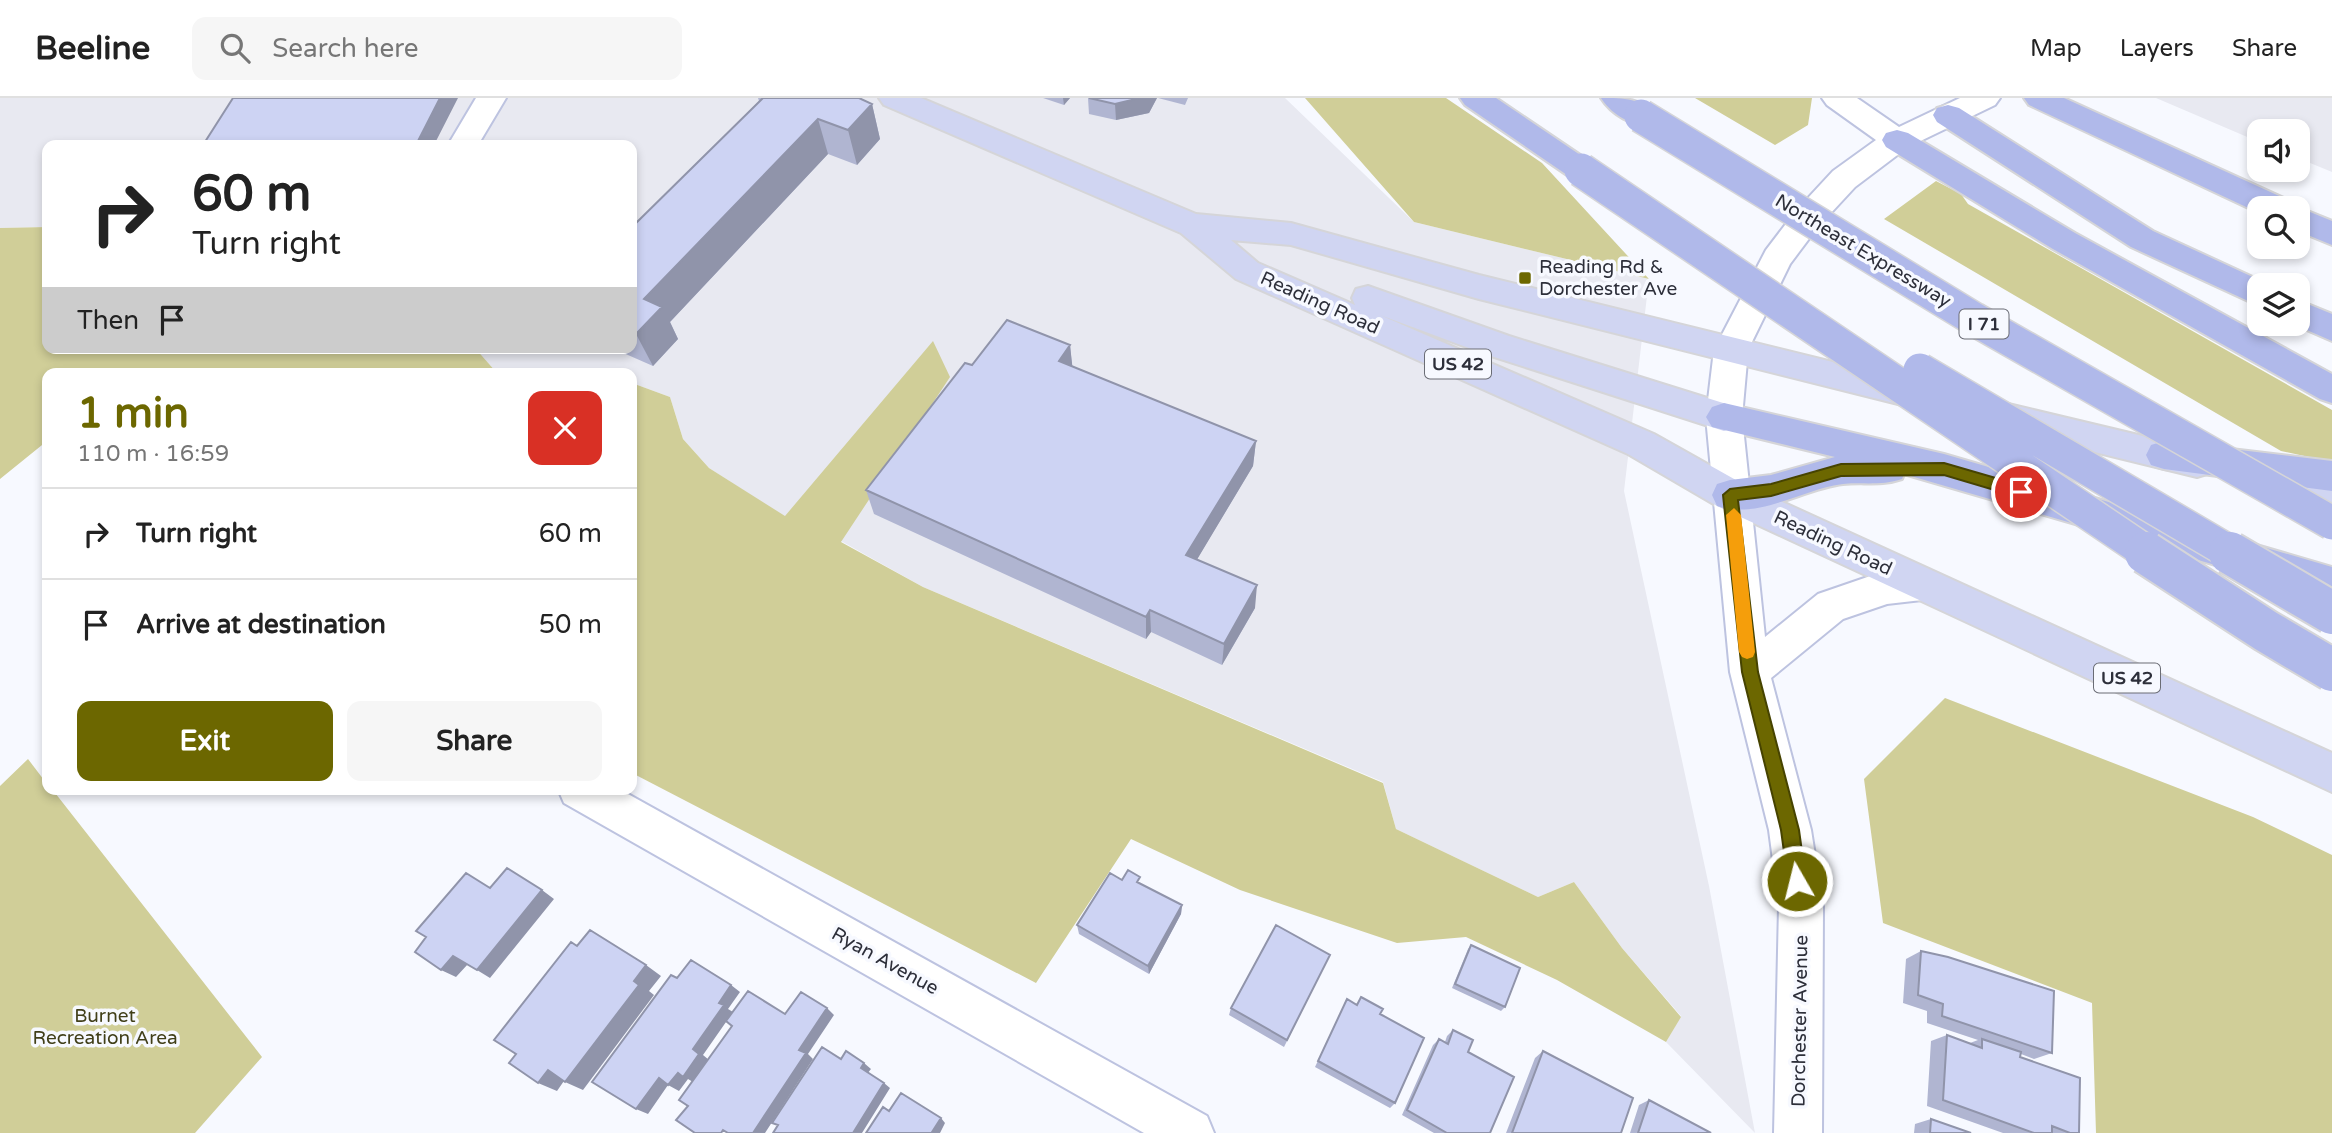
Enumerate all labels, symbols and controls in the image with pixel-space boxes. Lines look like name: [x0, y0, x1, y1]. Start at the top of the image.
search box: [192, 17, 682, 80]
text: Beeline: [35, 29, 150, 68]
icon: search: [216, 29, 254, 67]
text: Search here: [272, 33, 418, 64]
text: Map: [2030, 34, 2082, 63]
text: Layers: [2120, 34, 2194, 63]
text: Share: [2232, 34, 2297, 63]
map controls: [2247, 119, 2310, 336]
button: sound: [2247, 119, 2310, 182]
text: 60 m: [192, 165, 311, 224]
icon: right: [77, 168, 168, 259]
street label: Northeast Expressway: [1771, 190, 1955, 312]
button: search: [2247, 196, 2310, 259]
text: Turn right: [192, 225, 341, 263]
place label: Reading Rd & Dorchester Ave: [1539, 256, 1677, 300]
street label: Reading Road: [1257, 267, 1383, 339]
marker: Reading Rd & Dorchester Ave: [1517, 270, 1533, 286]
button: layers: [2247, 273, 2310, 336]
icon: arrive: [153, 301, 191, 339]
text: Then: [77, 305, 139, 336]
road number: I 71: [1960, 309, 2008, 338]
road number: US 42: [1425, 350, 1491, 378]
text: 1 min: [77, 388, 189, 439]
button: close: [528, 391, 602, 465]
text: 110 m · 16:59: [77, 440, 229, 468]
pin: [1991, 462, 2051, 522]
icon: arrive: [2002, 473, 2040, 511]
street label: Reading Road: [1770, 506, 1896, 580]
icon: right: [77, 515, 115, 553]
text: Turn right: [136, 518, 257, 549]
text: 60 m: [539, 518, 602, 549]
icon: arrive: [77, 606, 115, 644]
text: Arrive at destination: [136, 609, 386, 640]
text: 50 m: [539, 609, 602, 640]
road number: US 42: [2094, 664, 2160, 692]
button: Exit: [77, 701, 333, 781]
button: Share: [347, 701, 602, 781]
position arrow: [1760, 844, 1834, 918]
street label: Ryan Avenue: [828, 923, 942, 999]
street label: Dorchester Avenue: [1788, 935, 1812, 1107]
park label: Burnet Recreation Area: [32, 1005, 178, 1049]

